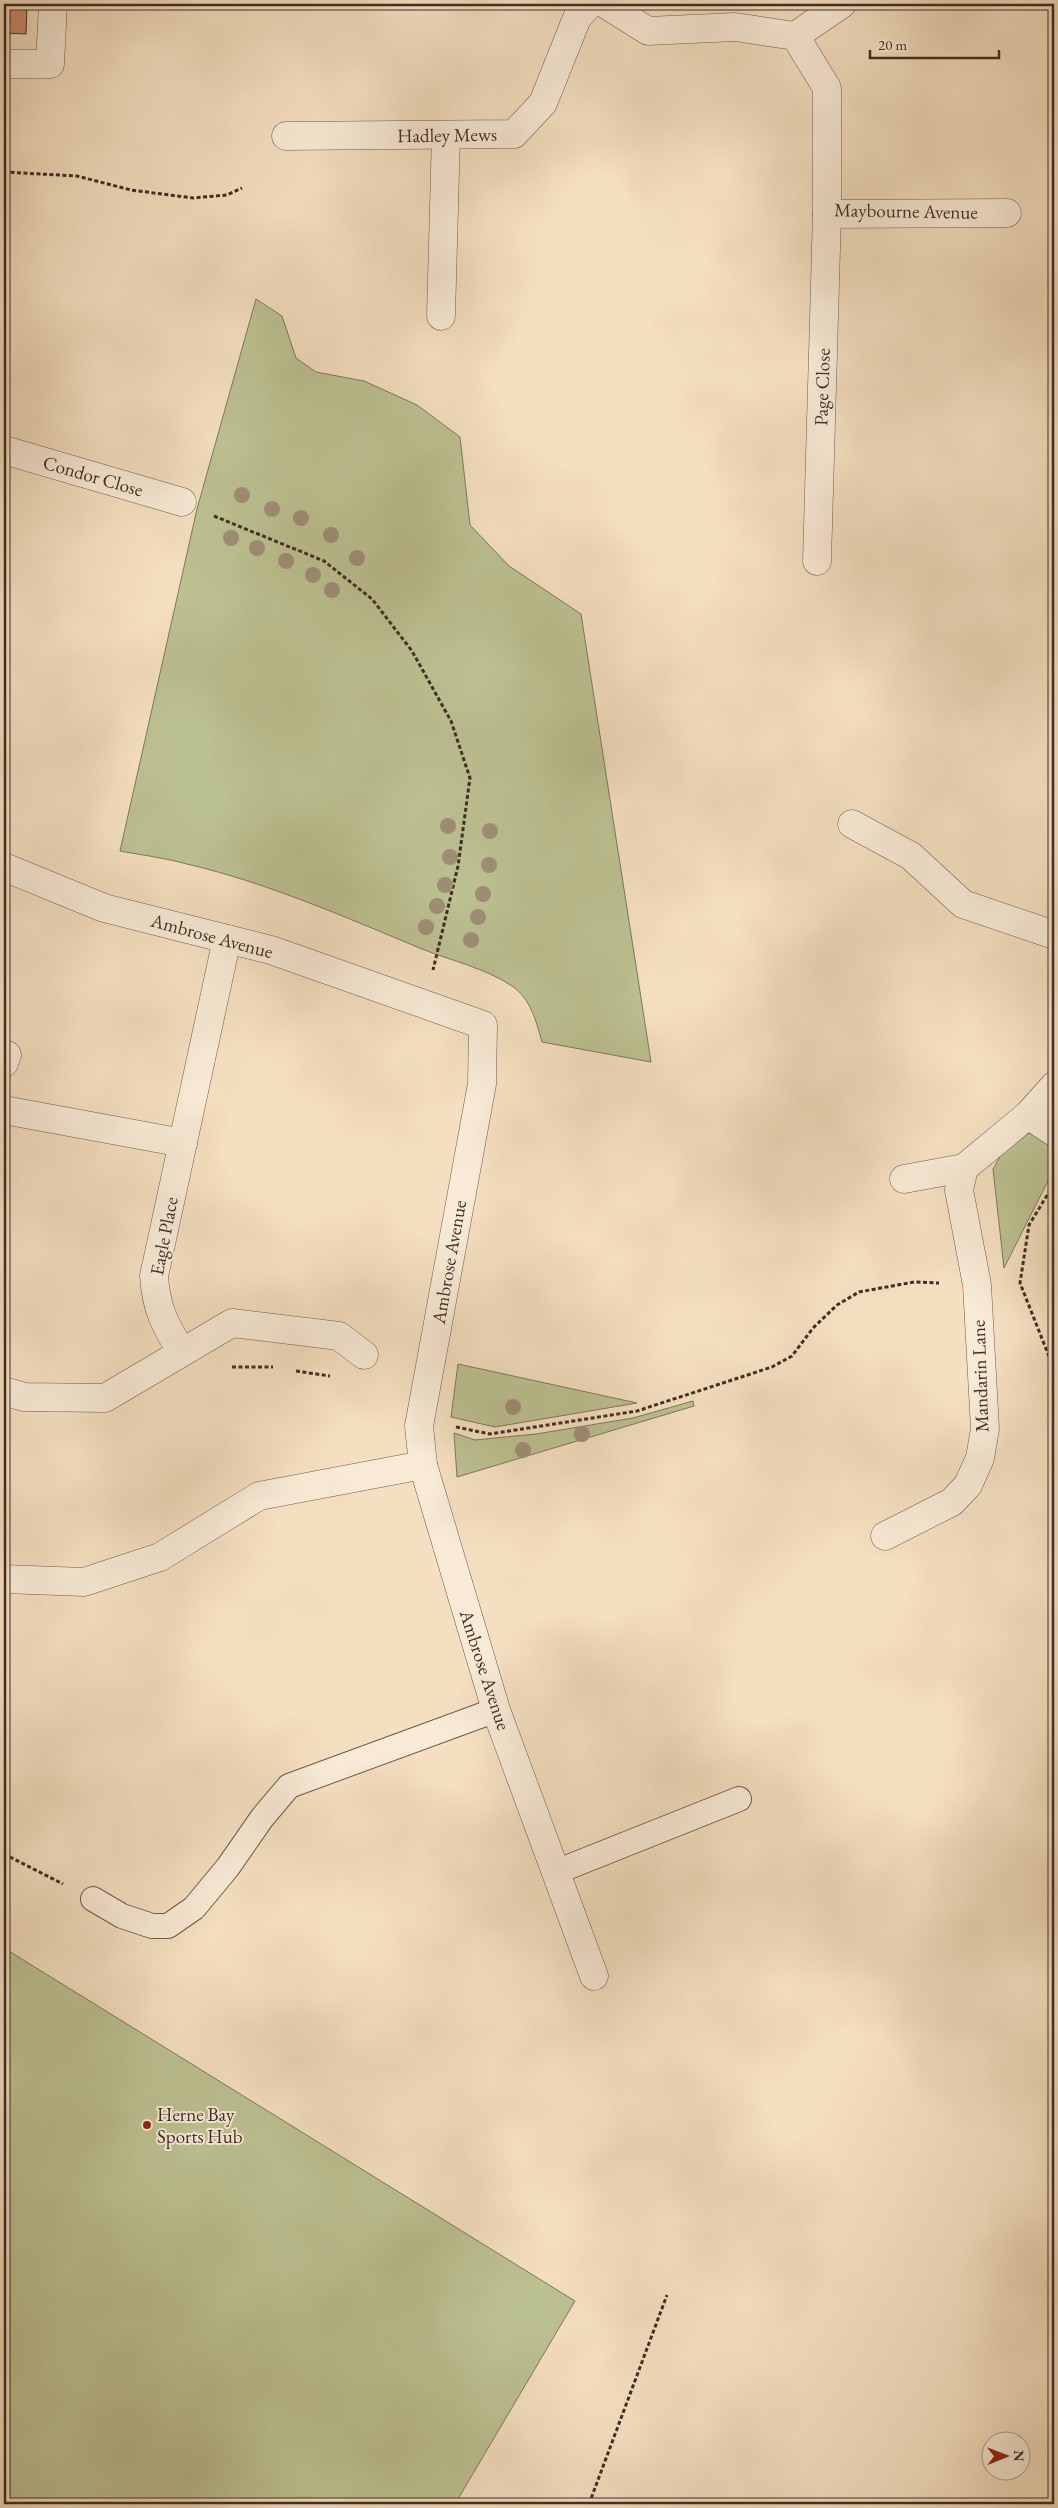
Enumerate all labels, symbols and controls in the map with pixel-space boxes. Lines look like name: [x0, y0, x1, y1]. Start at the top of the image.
scale bar: [870, 28, 999, 60]
text: 20 m: [878, 35, 907, 54]
street label: Hadley Mews: [397, 122, 497, 148]
street label: Maybourne Avenue: [834, 197, 978, 225]
street label: Page Close: [808, 348, 836, 426]
street label: Condor Close: [40, 450, 146, 502]
street label: Ambrose Avenue: [147, 907, 276, 964]
street label: Eagle Place: [144, 1195, 184, 1277]
street label: Ambrose Avenue: [426, 1198, 472, 1327]
street label: Mandarin Lane: [966, 1319, 994, 1433]
street label: Ambrose Avenue: [453, 1606, 516, 1733]
place label: Herne Bay Sports Hub: [157, 2102, 243, 2149]
marker: Herne Bay Sports Hub: [141, 2119, 153, 2131]
north arrow: [980, 2430, 1030, 2480]
text: N: [1010, 2450, 1028, 2462]

